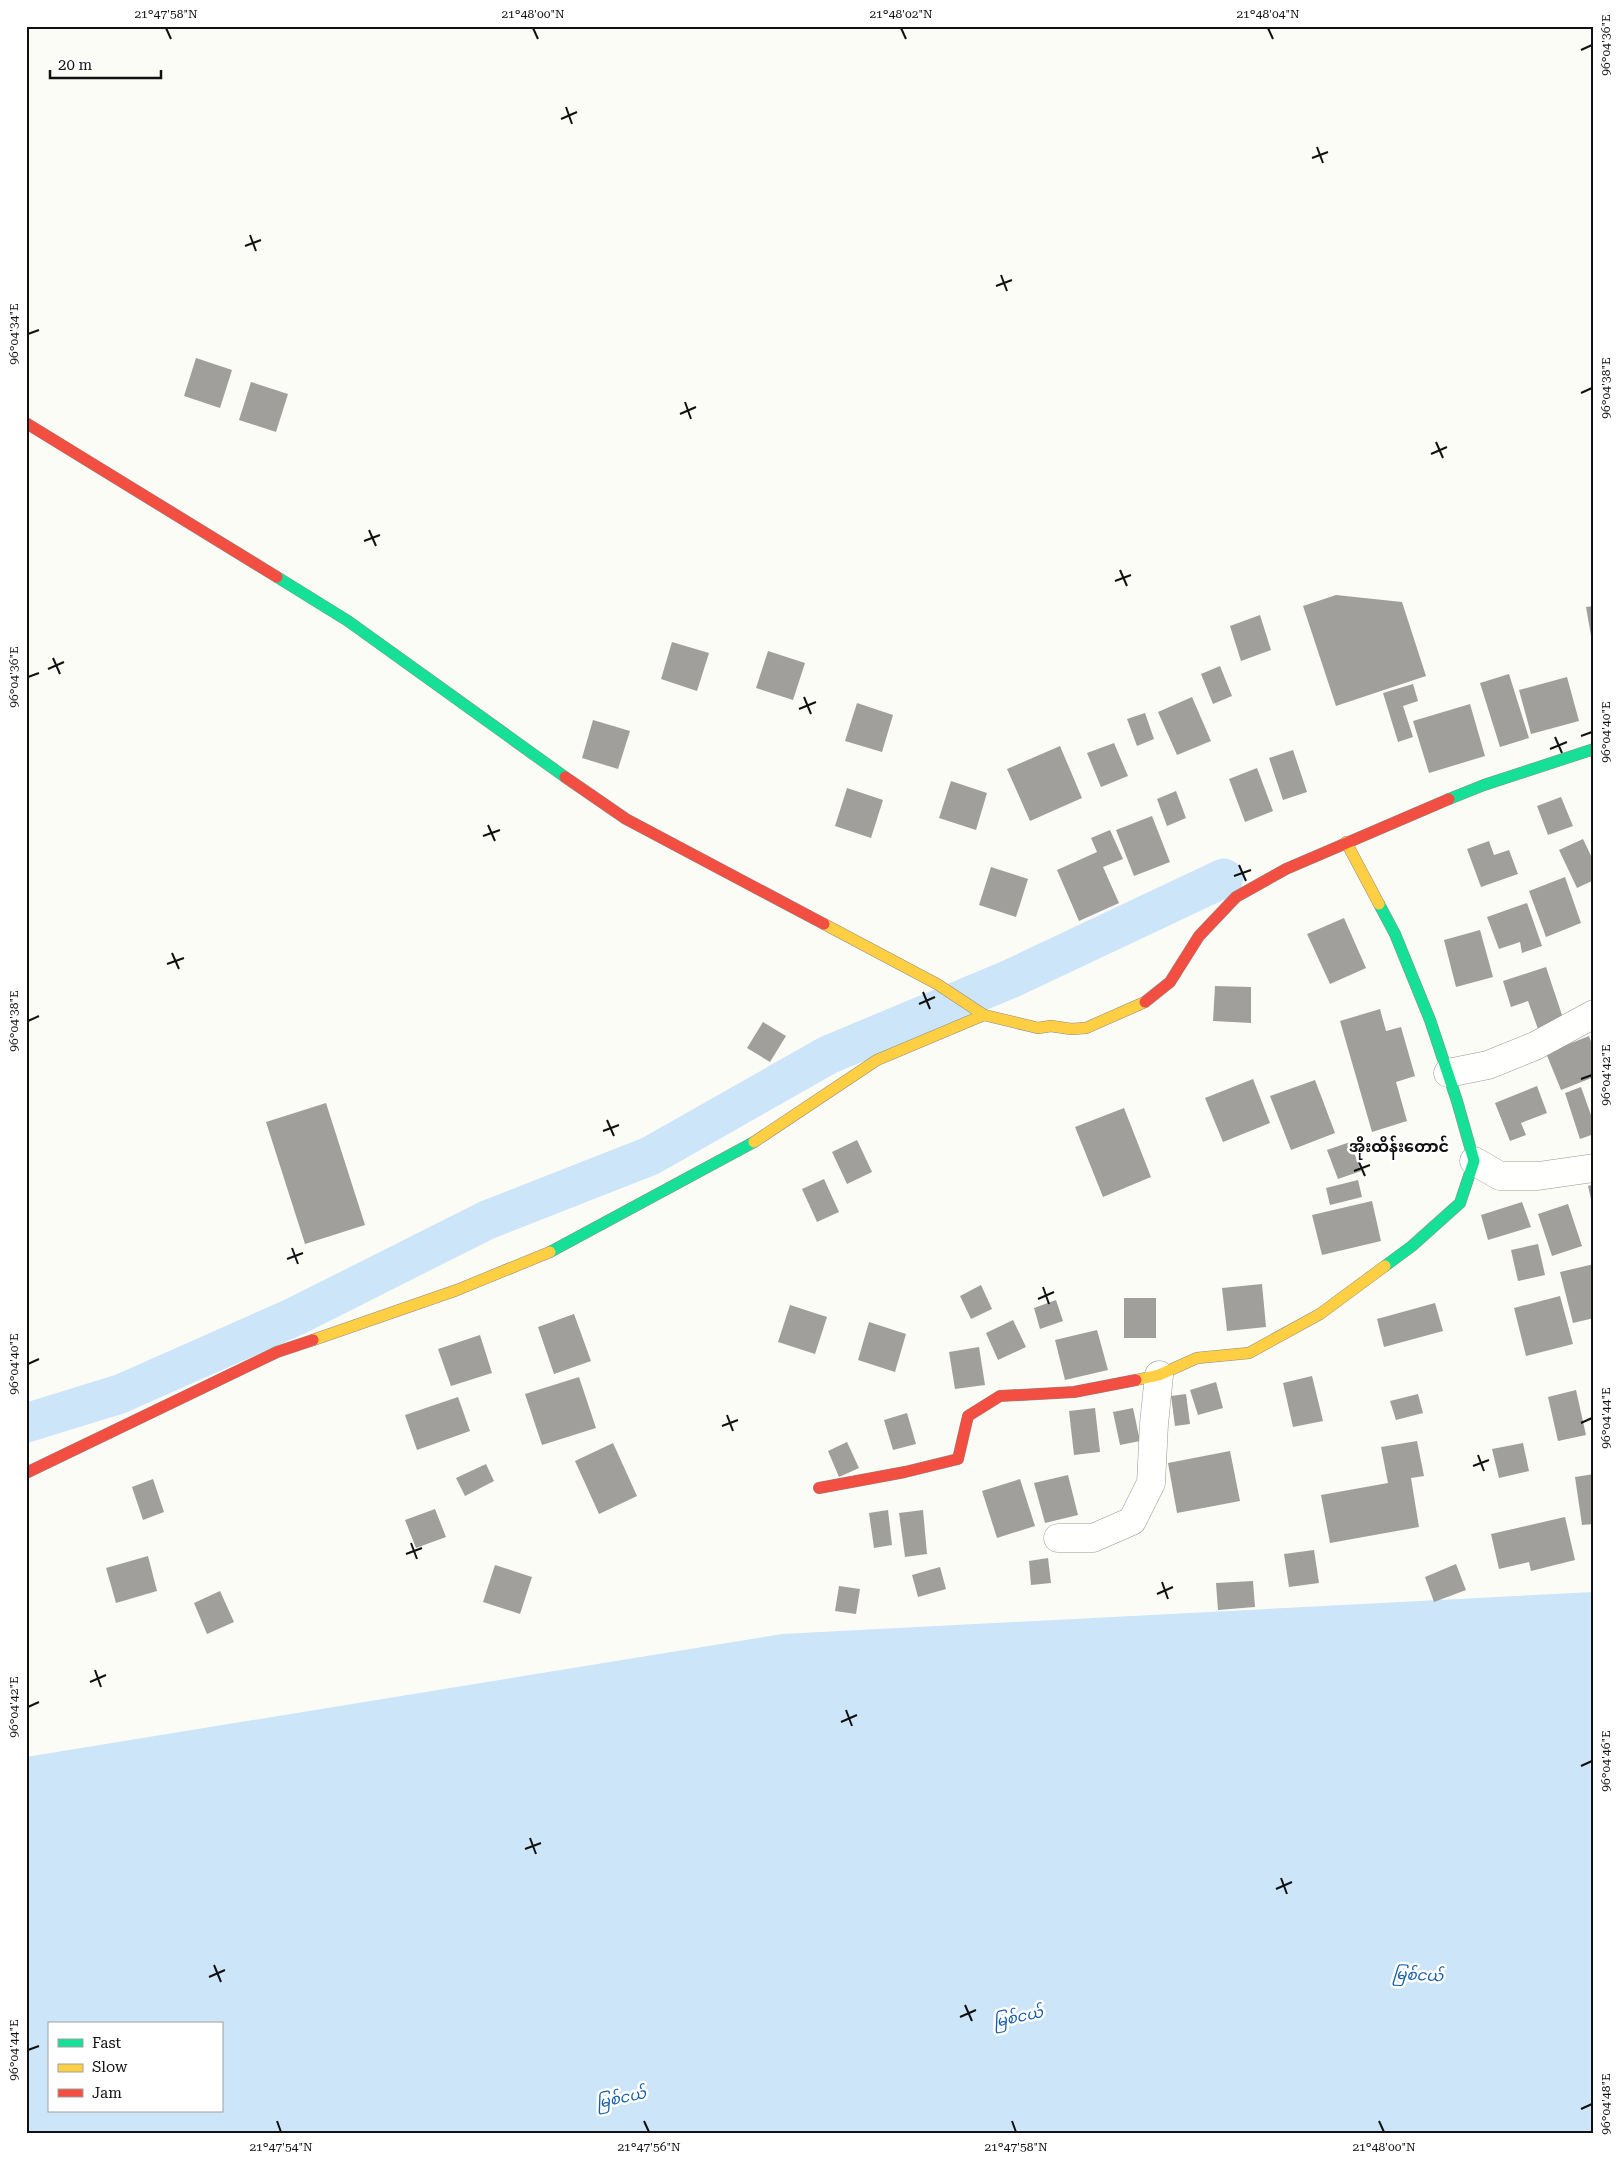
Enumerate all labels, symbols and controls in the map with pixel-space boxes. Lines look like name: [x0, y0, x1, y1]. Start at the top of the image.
text: 21°47'58"N: [134, 7, 198, 21]
text: 21°48'00"N: [501, 7, 565, 21]
text: 21°48'02"N: [869, 7, 933, 21]
text: 21°48'04"N: [1236, 7, 1300, 21]
text: 96°04'36"E: [1599, 14, 1613, 76]
scale bar: [50, 48, 161, 80]
text: 20 m: [58, 56, 93, 74]
text: 96°04'34"E: [7, 303, 21, 365]
text: 96°04'38"E: [1599, 357, 1613, 419]
text: 96°04'36"E: [7, 646, 21, 708]
text: 96°04'40"E: [1599, 701, 1613, 763]
text: 96°04'38"E: [7, 990, 21, 1052]
text: 96°04'42"E: [1599, 1044, 1613, 1106]
district label: အိုးထိန်းတောင်: [1349, 1135, 1449, 1160]
text: 96°04'40"E: [7, 1333, 21, 1395]
text: 96°04'44"E: [1599, 1387, 1613, 1449]
text: 96°04'42"E: [7, 1676, 21, 1738]
text: 96°04'46"E: [1599, 1730, 1613, 1792]
water label: မြစ်ငယ်: [1392, 1963, 1446, 1988]
water label: မြစ်ငယ်: [991, 2001, 1047, 2034]
text: 96°04'44"E: [7, 2019, 21, 2081]
legend: [48, 2022, 222, 2112]
text: Fast: [92, 2034, 122, 2052]
text: Slow: [92, 2058, 128, 2076]
text: 96°04'48"E: [1599, 2073, 1613, 2135]
water label: မြစ်ငယ်: [594, 2082, 650, 2115]
text: Jam: [92, 2084, 122, 2102]
text: 21°47'54"N: [249, 2140, 313, 2154]
text: 21°47'56"N: [617, 2140, 681, 2154]
text: 21°47'58"N: [984, 2140, 1048, 2154]
text: 21°48'00"N: [1352, 2140, 1416, 2154]

